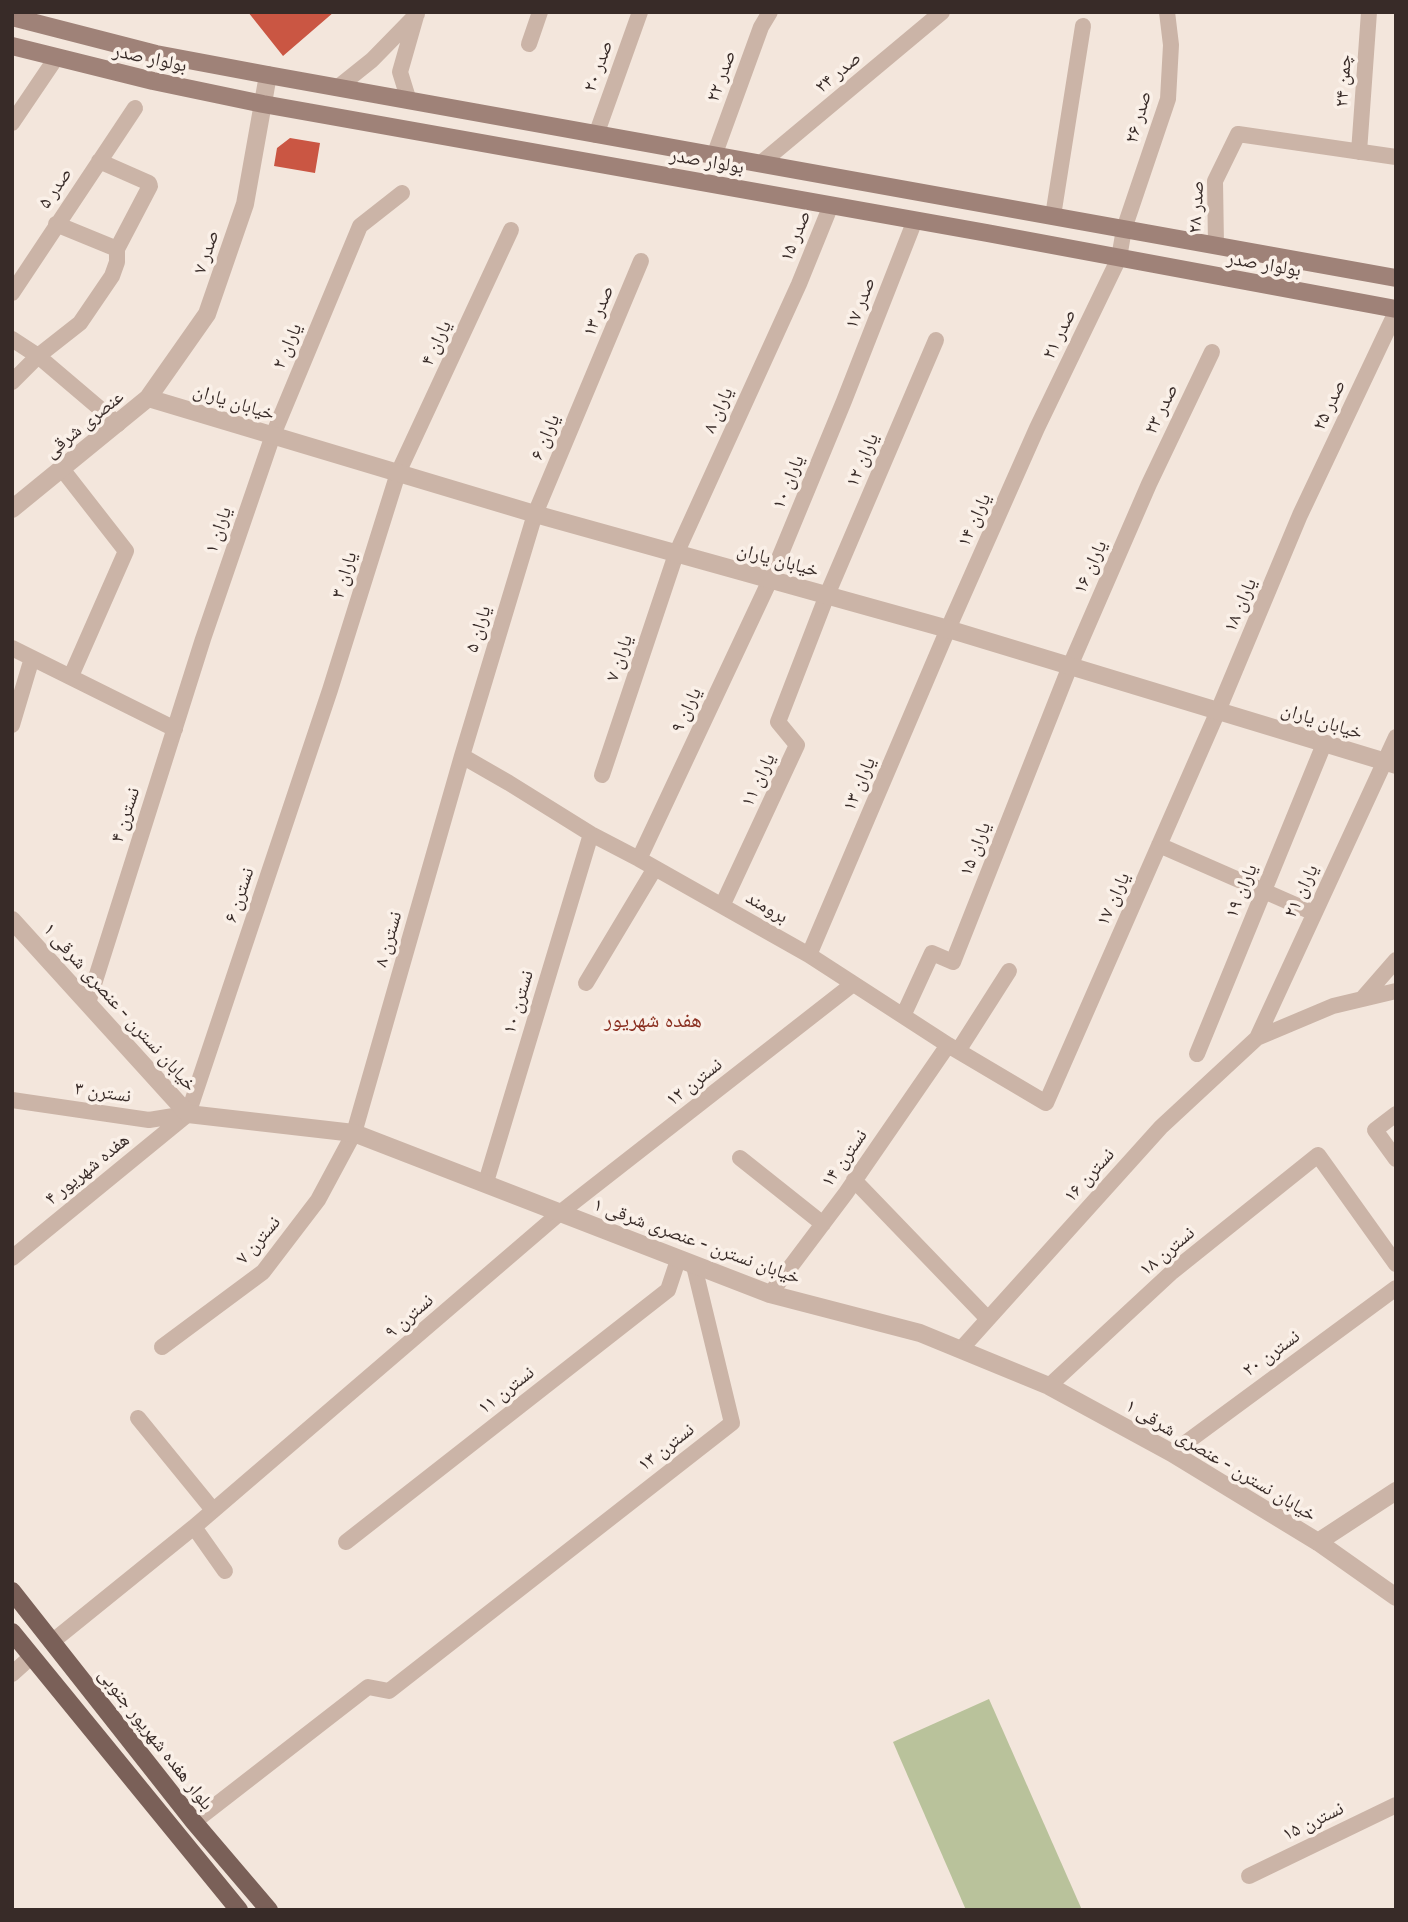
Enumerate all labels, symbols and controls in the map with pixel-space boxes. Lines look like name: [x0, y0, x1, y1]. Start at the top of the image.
street label: صدر ۲۰: [578, 37, 618, 95]
street label: بولوار صدر: [111, 39, 189, 77]
street label: صدر ۲۴: [810, 46, 866, 98]
street label: صدر ۲۲: [701, 47, 741, 105]
street label: چمن ۲۴: [1330, 54, 1356, 108]
street label: صدر ۲۶: [1120, 88, 1156, 146]
street label: بولوار صدر: [668, 143, 746, 179]
street label: صدر ۵: [33, 163, 77, 213]
street label: صدر ۲۸: [1183, 180, 1209, 234]
street label: صدر ۱۵: [774, 207, 816, 265]
street label: صدر ۷: [188, 227, 224, 277]
street label: بولوار صدر: [1225, 246, 1303, 282]
street label: صدر ۱۷: [840, 274, 880, 332]
street label: صدر ۱۳: [577, 282, 619, 340]
street label: صدر ۲۱: [1037, 305, 1081, 363]
street label: یاران ۴: [416, 317, 456, 369]
street label: یاران ۲: [267, 320, 307, 372]
street label: صدر ۲۵: [1307, 376, 1351, 434]
street label: خیابان یاران: [191, 379, 277, 425]
street label: صدر ۲۳: [1139, 380, 1183, 438]
street label: یاران ۸: [698, 384, 738, 436]
street label: عنصری شرقی: [40, 385, 128, 463]
street label: یاران ۶: [525, 411, 565, 463]
street label: یاران ۱۲: [841, 430, 883, 490]
street label: یاران ۱۰: [767, 452, 809, 512]
street label: یاران ۱۴: [952, 490, 996, 550]
street label: یاران ۱: [199, 504, 237, 556]
street label: یاران ۱۶: [1068, 537, 1112, 597]
street label: خیابان یاران: [734, 538, 822, 582]
street label: یاران ۳: [326, 549, 362, 601]
street label: یاران ۱۸: [1219, 575, 1261, 635]
street label: یاران ۵: [460, 603, 496, 655]
street label: یاران ۷: [600, 632, 638, 684]
street label: یاران ۹: [666, 684, 706, 736]
street label: خیابان یاران: [1279, 698, 1365, 744]
street label: یاران ۱۱: [736, 750, 780, 810]
street label: یاران ۱۳: [838, 754, 880, 814]
street label: نسترن ۴: [105, 784, 145, 846]
street label: یاران ۱۵: [954, 819, 996, 879]
street label: یاران ۱۹: [1220, 861, 1262, 921]
street label: یاران ۲۱: [1279, 861, 1323, 921]
street label: نسترن ۶: [219, 864, 259, 926]
street label: یاران ۱۷: [1091, 869, 1135, 929]
street label: برومند: [742, 886, 792, 928]
street label: نسترن ۸: [369, 909, 407, 969]
street label: خیابان نسترن - عنصری شرقی ۱: [38, 918, 202, 1096]
street label: نسترن ۱۰: [498, 967, 538, 1037]
district label: هفده شهریور: [604, 1007, 702, 1033]
street label: نسترن ۱۲: [661, 1053, 727, 1111]
street label: نسترن ۳: [73, 1077, 133, 1107]
street label: نسترن ۱۴: [816, 1125, 872, 1191]
street label: هفده شهریور ۴: [40, 1128, 134, 1210]
street label: نسترن ۱۶: [1059, 1143, 1119, 1207]
street label: خیابان نسترن - عنصری شرقی ۱: [590, 1193, 804, 1289]
street label: نسترن ۷: [231, 1211, 285, 1269]
street label: نسترن ۱۸: [1135, 1221, 1199, 1281]
street label: نسترن ۹: [380, 1289, 438, 1343]
street label: نسترن ۲۰: [1238, 1325, 1304, 1381]
street label: نسترن ۱۱: [473, 1361, 539, 1419]
street label: خیابان نسترن - عنصری شرقی ۱: [1122, 1394, 1320, 1526]
street label: نسترن ۱۳: [633, 1418, 699, 1476]
street label: بلوار هفده شهریور جنوبی: [94, 1664, 218, 1814]
street label: نسترن ۱۵: [1279, 1796, 1347, 1846]

